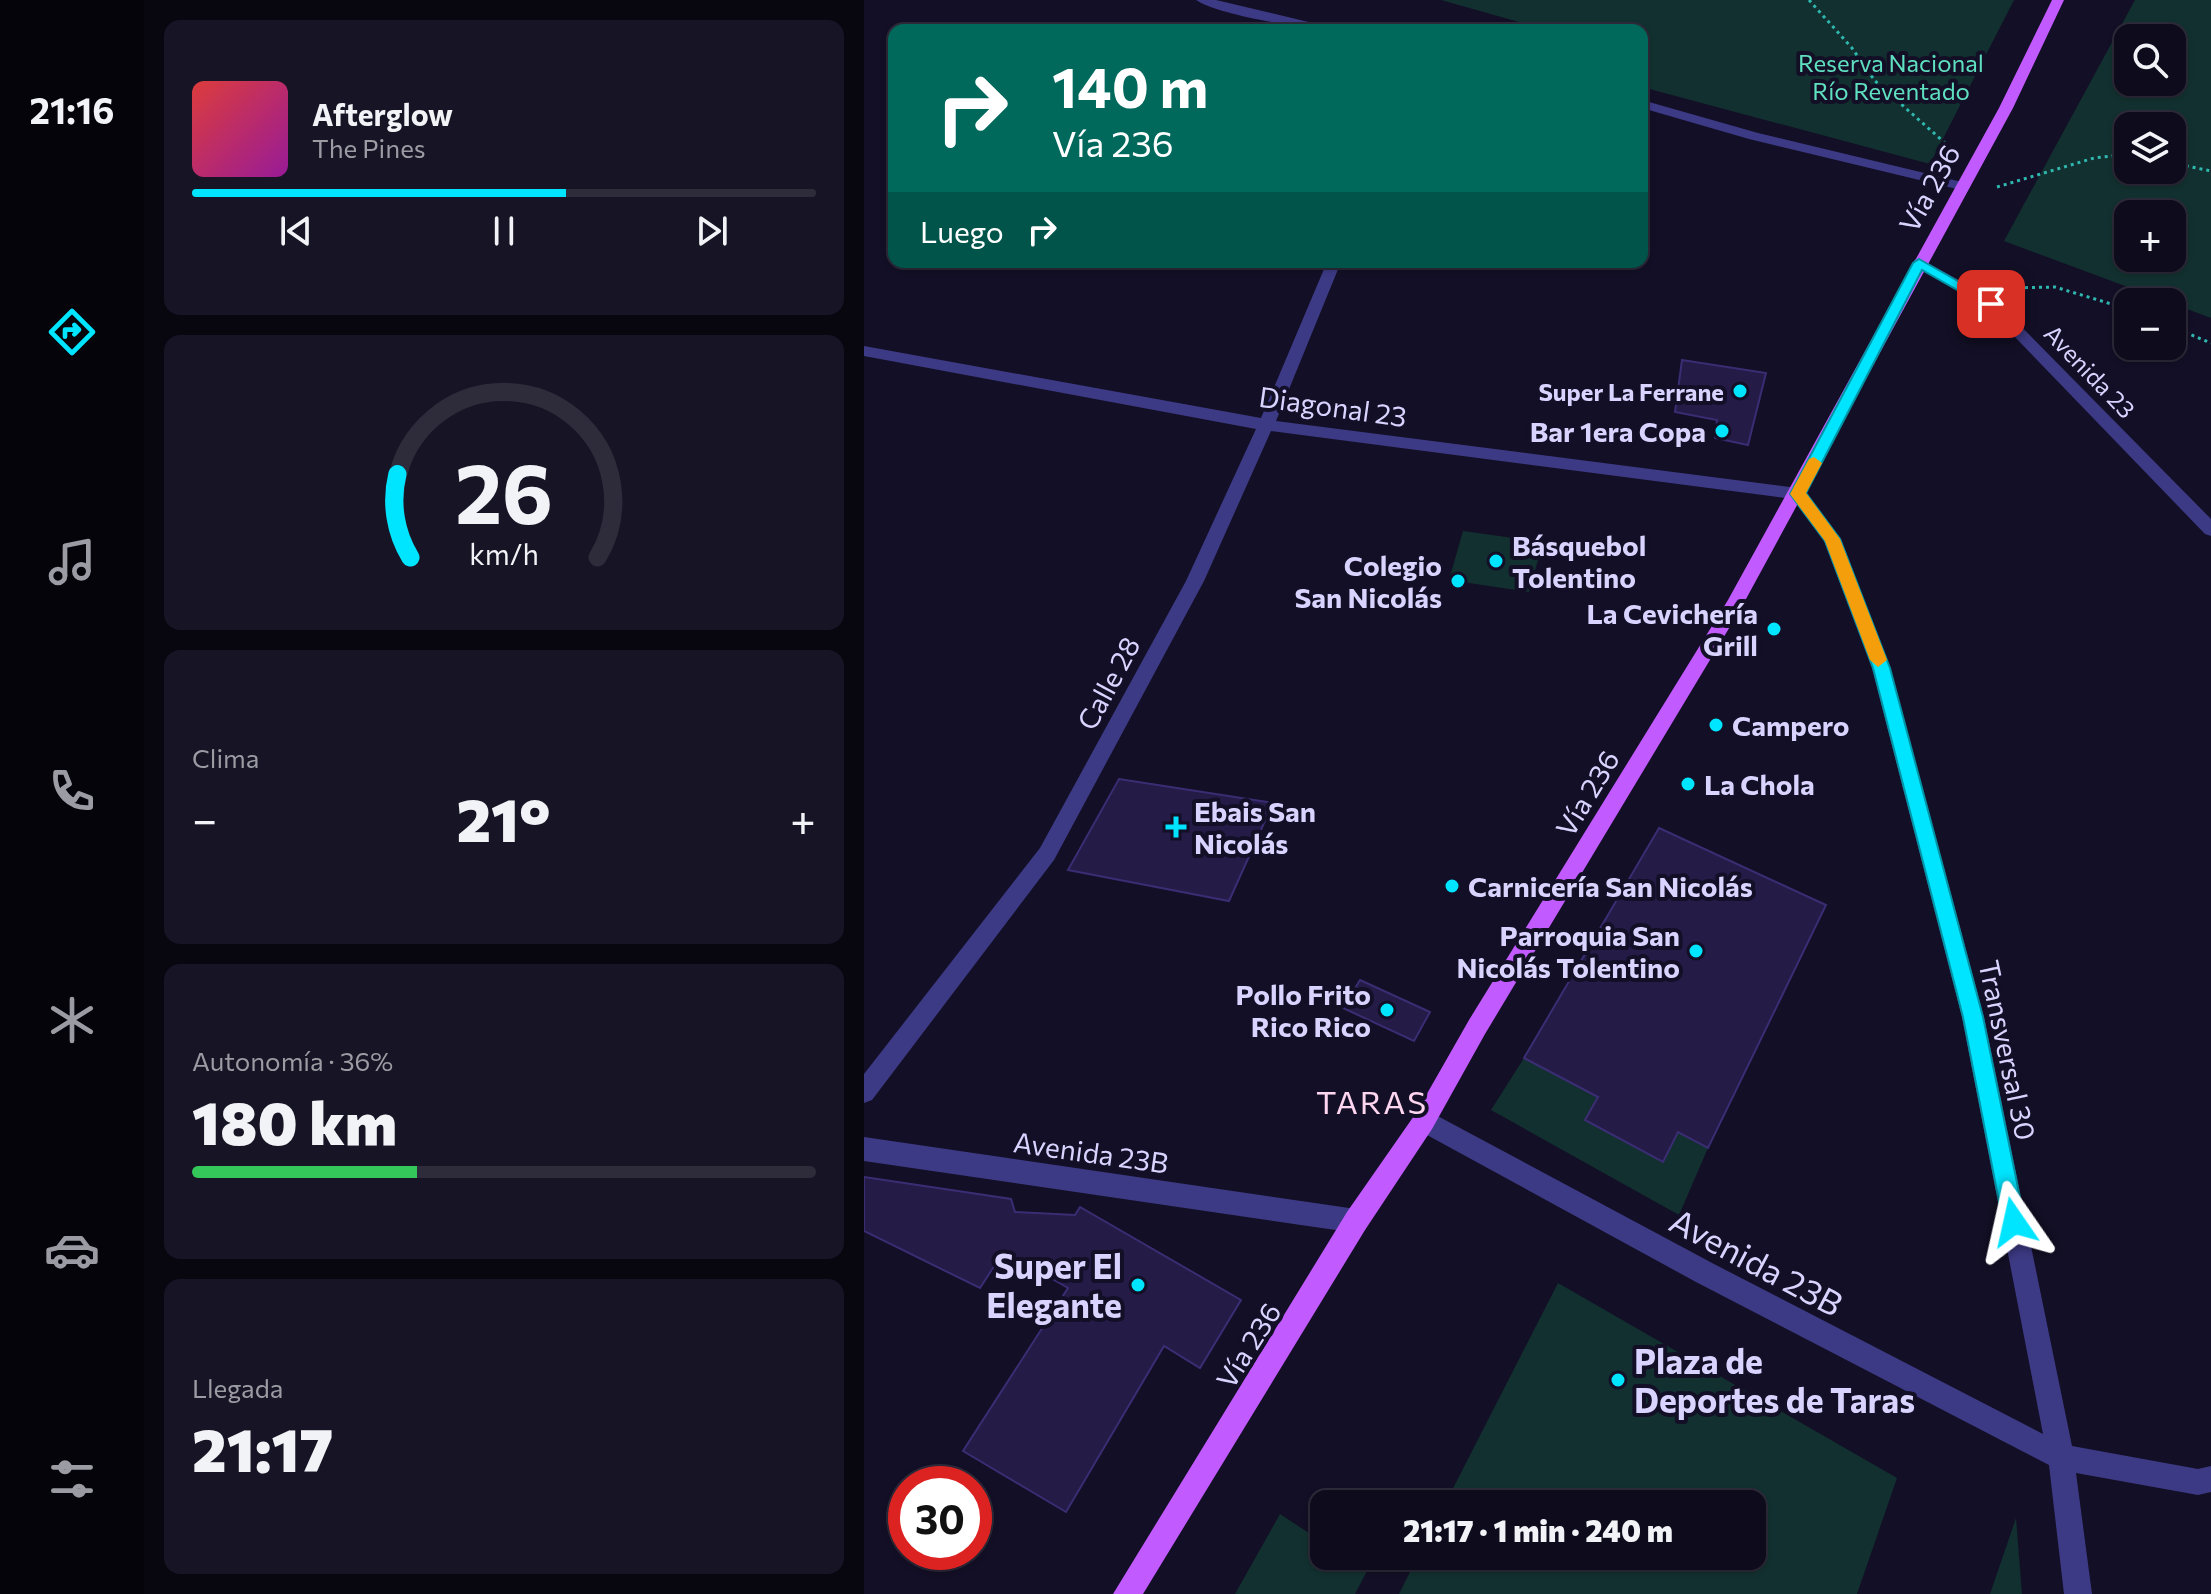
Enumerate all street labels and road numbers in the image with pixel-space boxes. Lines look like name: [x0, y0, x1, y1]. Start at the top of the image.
street label: Vía 236: [1891, 138, 1967, 238]
street label: Avenida 23: [2039, 318, 2141, 424]
street label: Diagonal 23: [1257, 379, 1409, 433]
street label: Calle 28: [1069, 631, 1147, 735]
street label: Vía 236: [1548, 744, 1626, 842]
street label: Transversal 30: [1972, 957, 2044, 1143]
street label: Avenida 23B: [1011, 1124, 1171, 1180]
street label: Avenida 23B: [1664, 1198, 1850, 1324]
street label: Vía 236: [1209, 1296, 1287, 1394]

